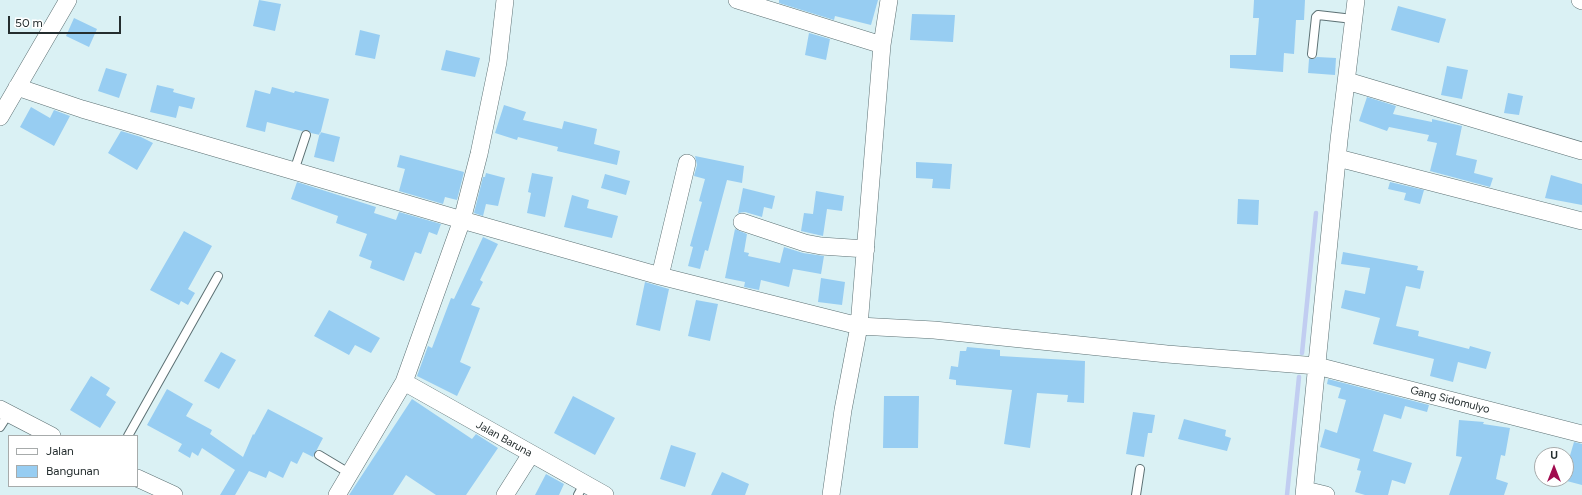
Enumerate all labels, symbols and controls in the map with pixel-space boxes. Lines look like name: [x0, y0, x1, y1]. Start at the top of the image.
scale bar: [10, 8, 123, 34]
text: 50 m: [15, 16, 43, 30]
street label: Gang Sidomulyo: [1409, 384, 1491, 416]
street label: Jalan Baruna: [474, 418, 534, 460]
legend: [8, 435, 138, 487]
text: Jalan: [46, 444, 74, 458]
north arrow: [1534, 447, 1574, 487]
text: U: [1550, 449, 1558, 462]
text: Bangunan: [46, 464, 99, 478]

